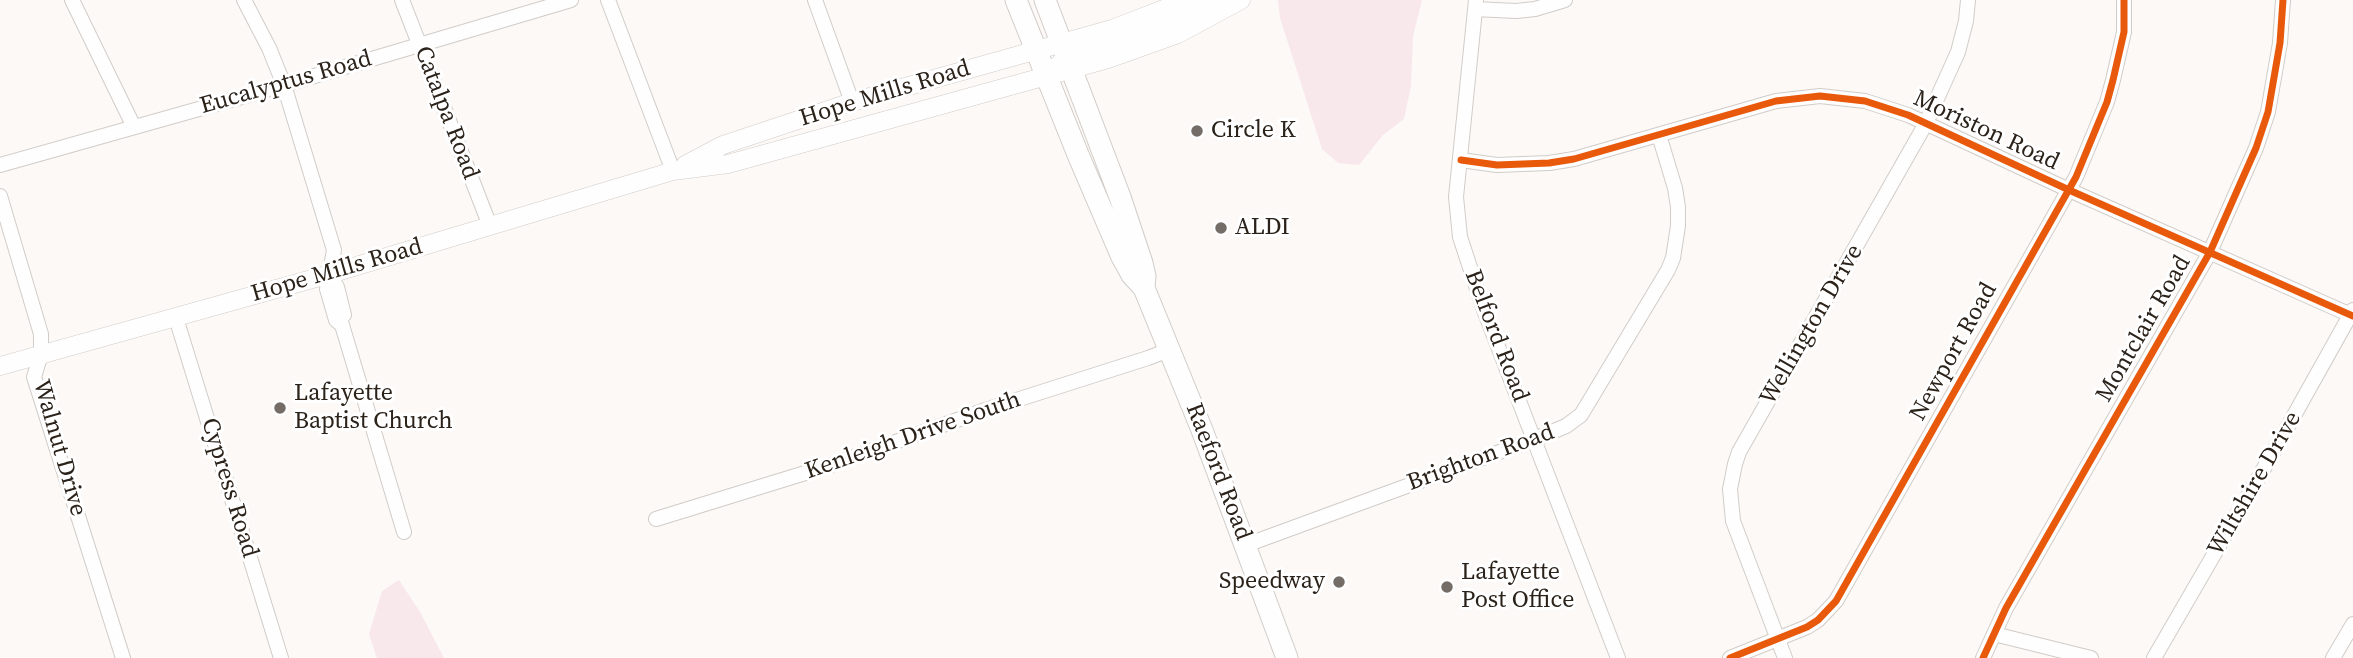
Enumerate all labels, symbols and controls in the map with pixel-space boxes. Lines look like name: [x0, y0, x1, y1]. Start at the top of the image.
street label: Catalpa Road: [407, 42, 485, 184]
street label: Eucalyptus Road: [197, 45, 375, 121]
street label: Hope Mills Road: [796, 54, 974, 134]
street label: Moriston Road: [1909, 85, 2063, 177]
place label: Circle K: [1211, 117, 1296, 145]
marker: Circle K: [1189, 123, 1205, 139]
place label: ALDI: [1235, 214, 1290, 242]
marker: ALDI: [1213, 220, 1229, 236]
street label: Hope Mills Road: [248, 233, 426, 309]
street label: Wellington Drive: [1754, 240, 1870, 410]
street label: Montclair Road: [2090, 251, 2198, 407]
street label: Belford Road: [1458, 266, 1534, 406]
street label: Newport Road: [1904, 278, 2004, 426]
street label: Walnut Drive: [26, 377, 92, 519]
place label: Lafayette Baptist Church: [294, 380, 453, 436]
street label: Kenleigh Drive South: [801, 386, 1025, 486]
street label: Raeford Road: [1179, 399, 1257, 545]
marker: Lafayette Baptist Church: [272, 400, 288, 416]
street label: Wiltshire Drive: [2202, 407, 2308, 561]
street label: Cypress Road: [194, 415, 264, 561]
street label: Brighton Road: [1404, 418, 1558, 498]
place label: Lafayette Post Office: [1461, 559, 1574, 615]
place label: Speedway: [1219, 568, 1325, 596]
marker: Speedway: [1331, 574, 1347, 590]
marker: Lafayette Post Office: [1439, 579, 1455, 595]

